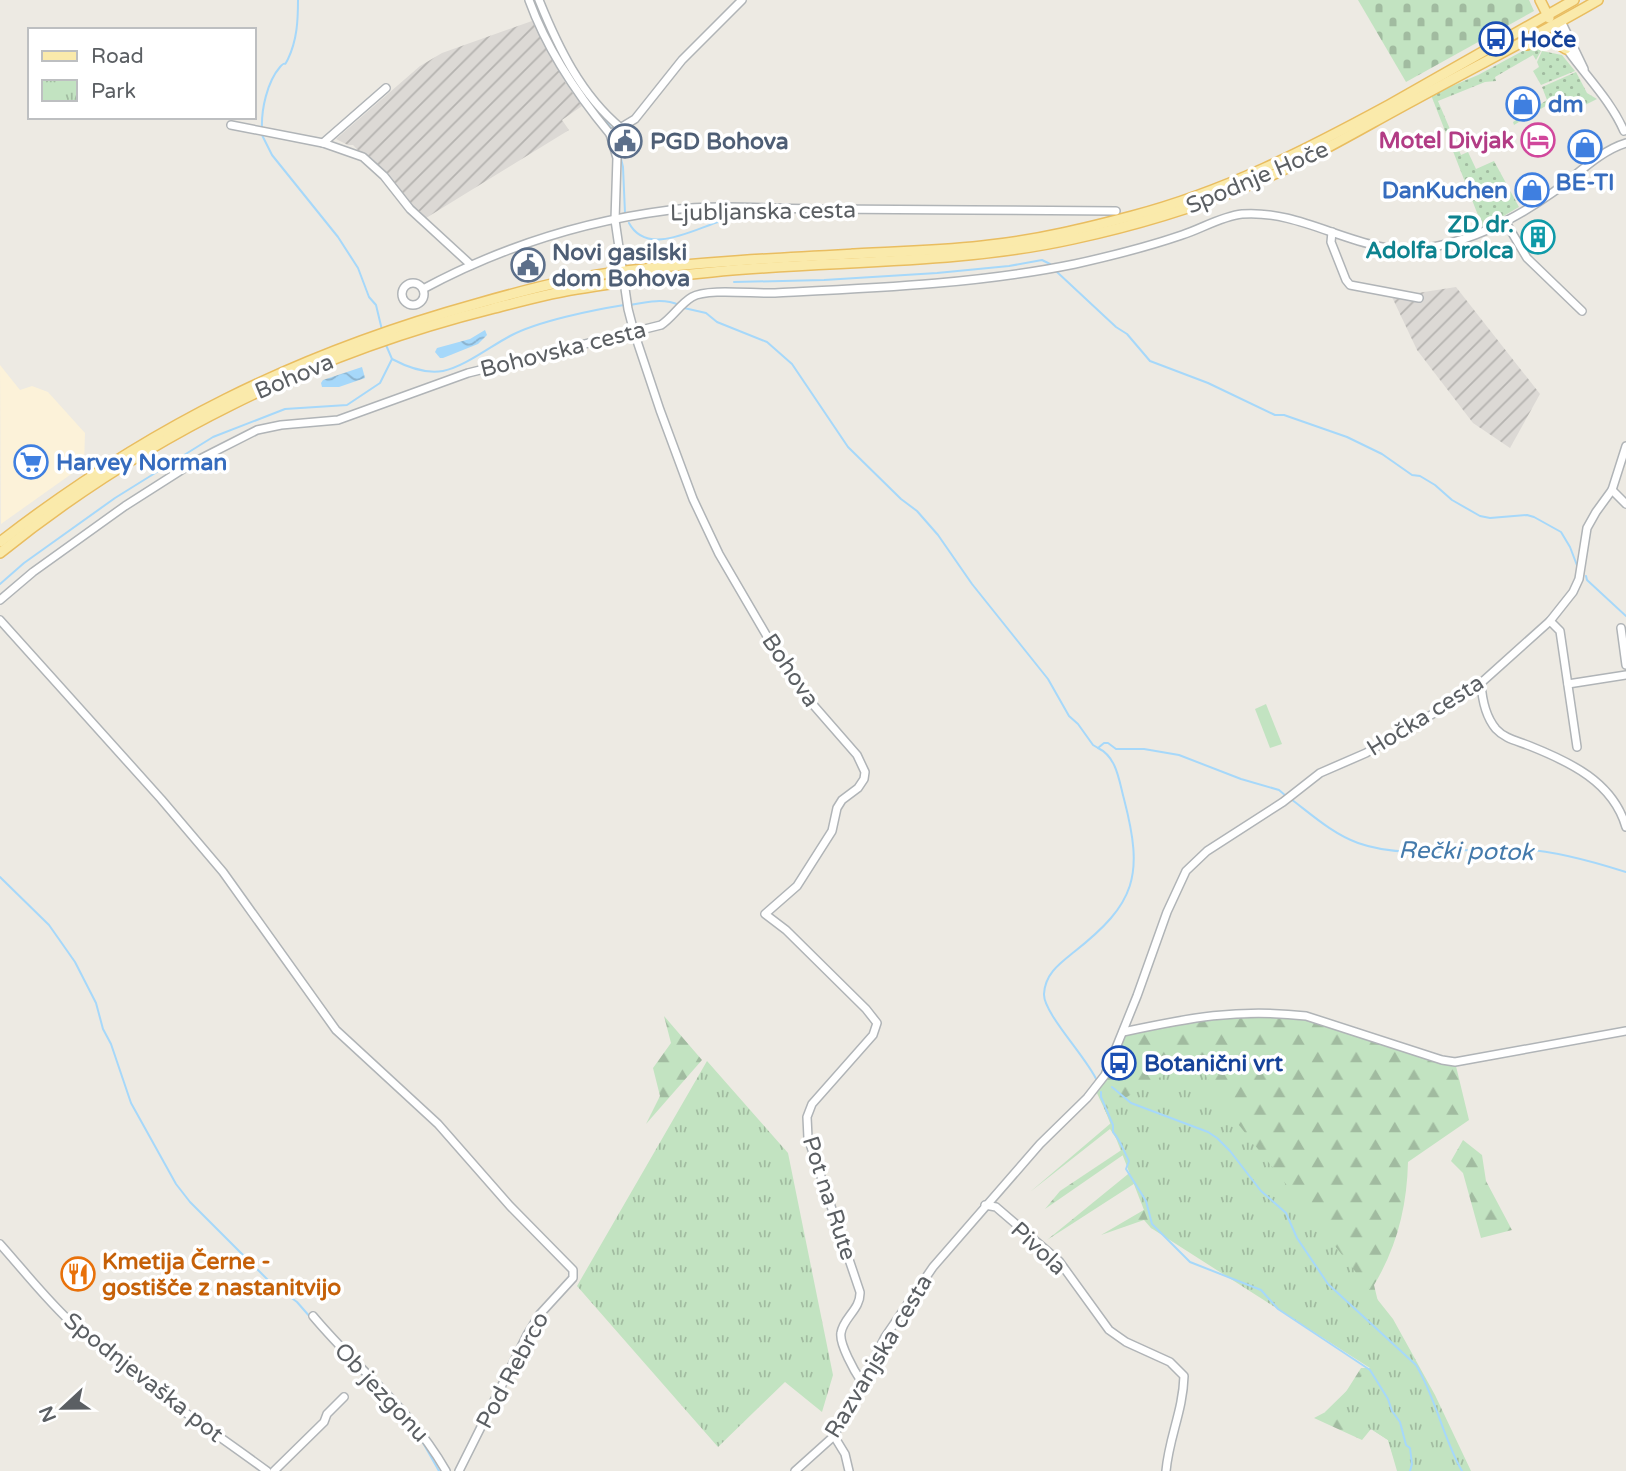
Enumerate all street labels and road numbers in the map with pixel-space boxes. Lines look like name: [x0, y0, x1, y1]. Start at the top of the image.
street label: Spodnje Hoče: [1182, 135, 1333, 221]
street label: Ljubljanska cesta: [670, 196, 856, 228]
street label: Bohovska cesta: [477, 316, 649, 384]
street label: Bohova: [251, 348, 338, 406]
street label: Bohova: [755, 628, 825, 713]
street label: Hočka cesta: [1362, 669, 1489, 763]
street label: Pot na Rute: [796, 1133, 862, 1264]
street label: Pivola: [1005, 1216, 1072, 1281]
street label: Razvanjska cesta: [819, 1270, 939, 1443]
street label: Spodnjevaška pot: [58, 1307, 229, 1449]
street label: Pod Rebrco: [470, 1307, 555, 1434]
street label: Ob jezgonu: [328, 1337, 434, 1448]

